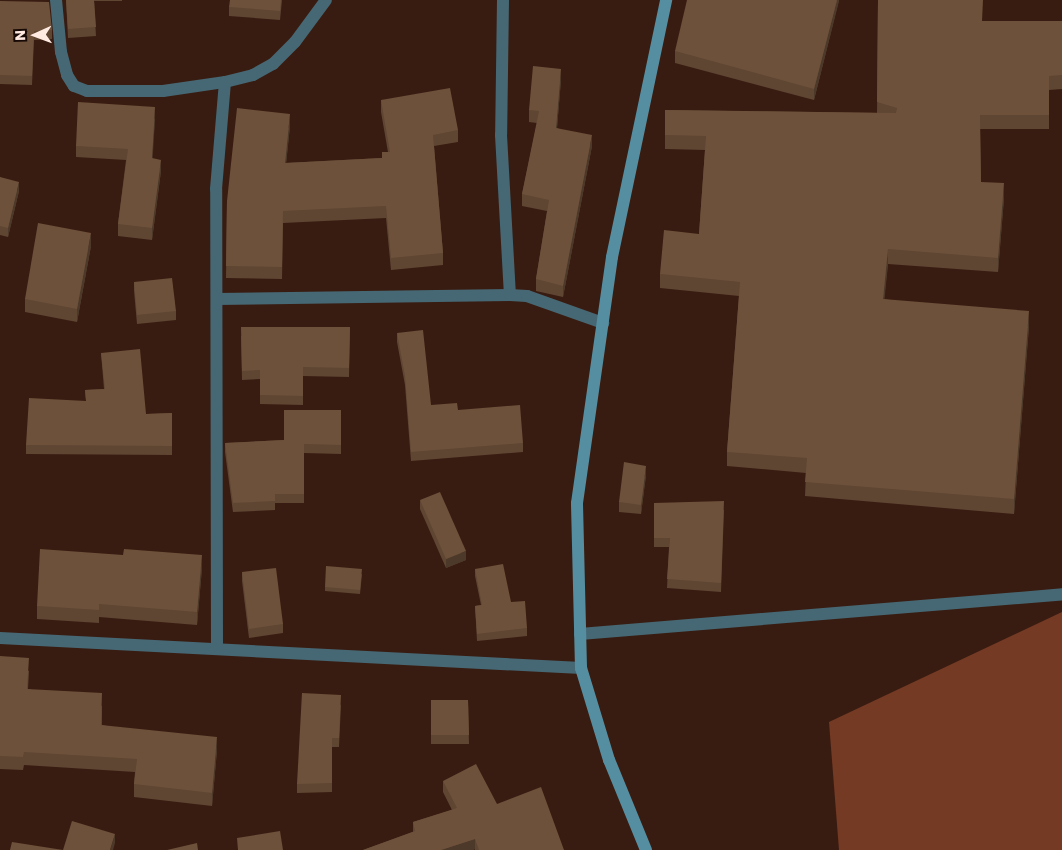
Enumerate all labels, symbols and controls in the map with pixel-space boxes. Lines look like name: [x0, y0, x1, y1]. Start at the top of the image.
north arrow: [10, 10, 60, 60]
text: N: [10, 30, 30, 41]

